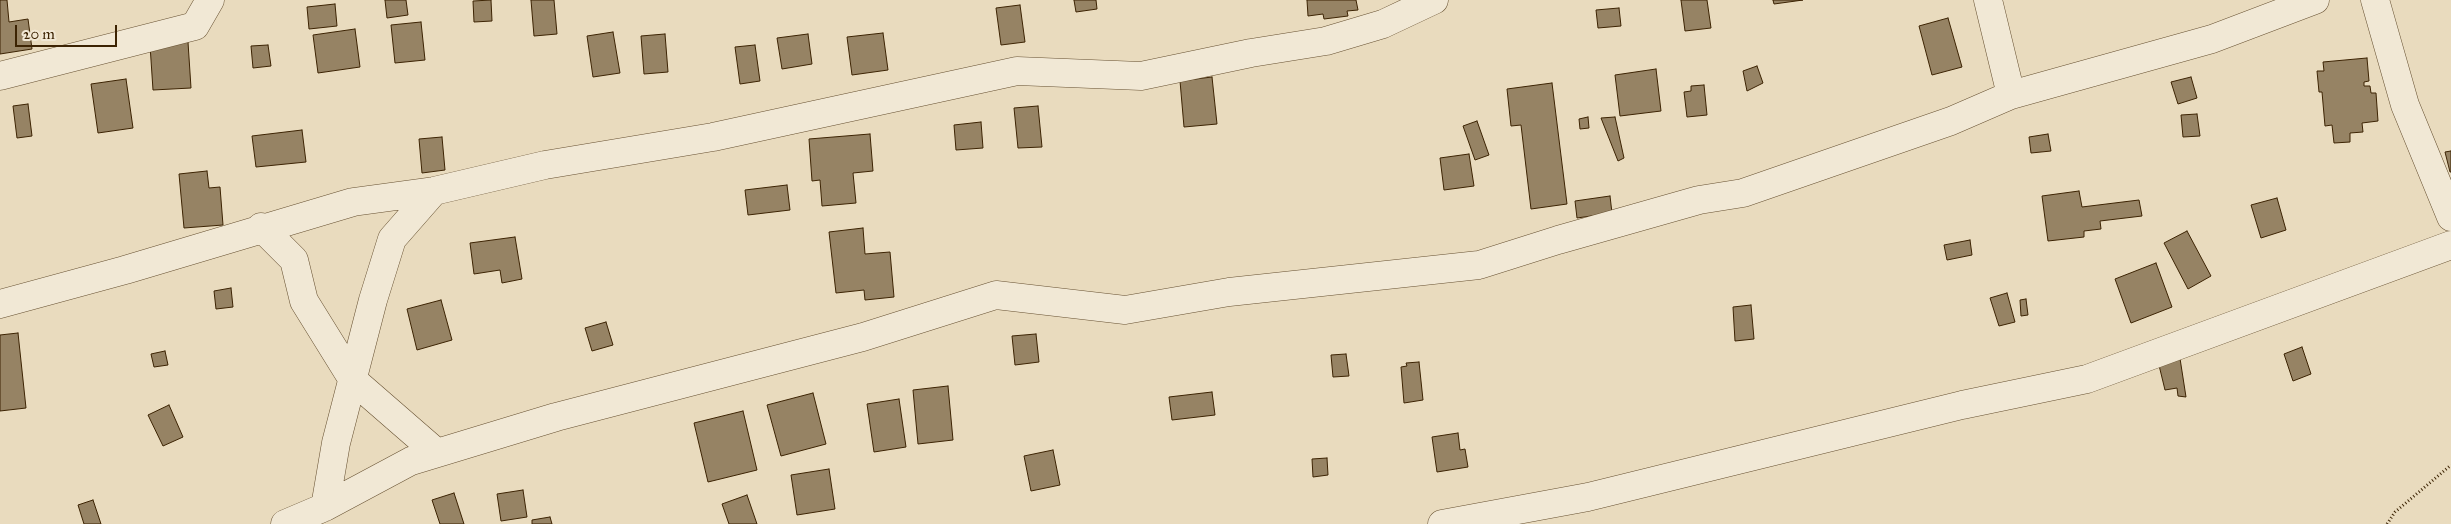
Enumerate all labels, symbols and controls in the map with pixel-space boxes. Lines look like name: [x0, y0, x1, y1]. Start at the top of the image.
scale bar: [18, 15, 120, 47]
text: 20 m: [23, 25, 55, 43]

